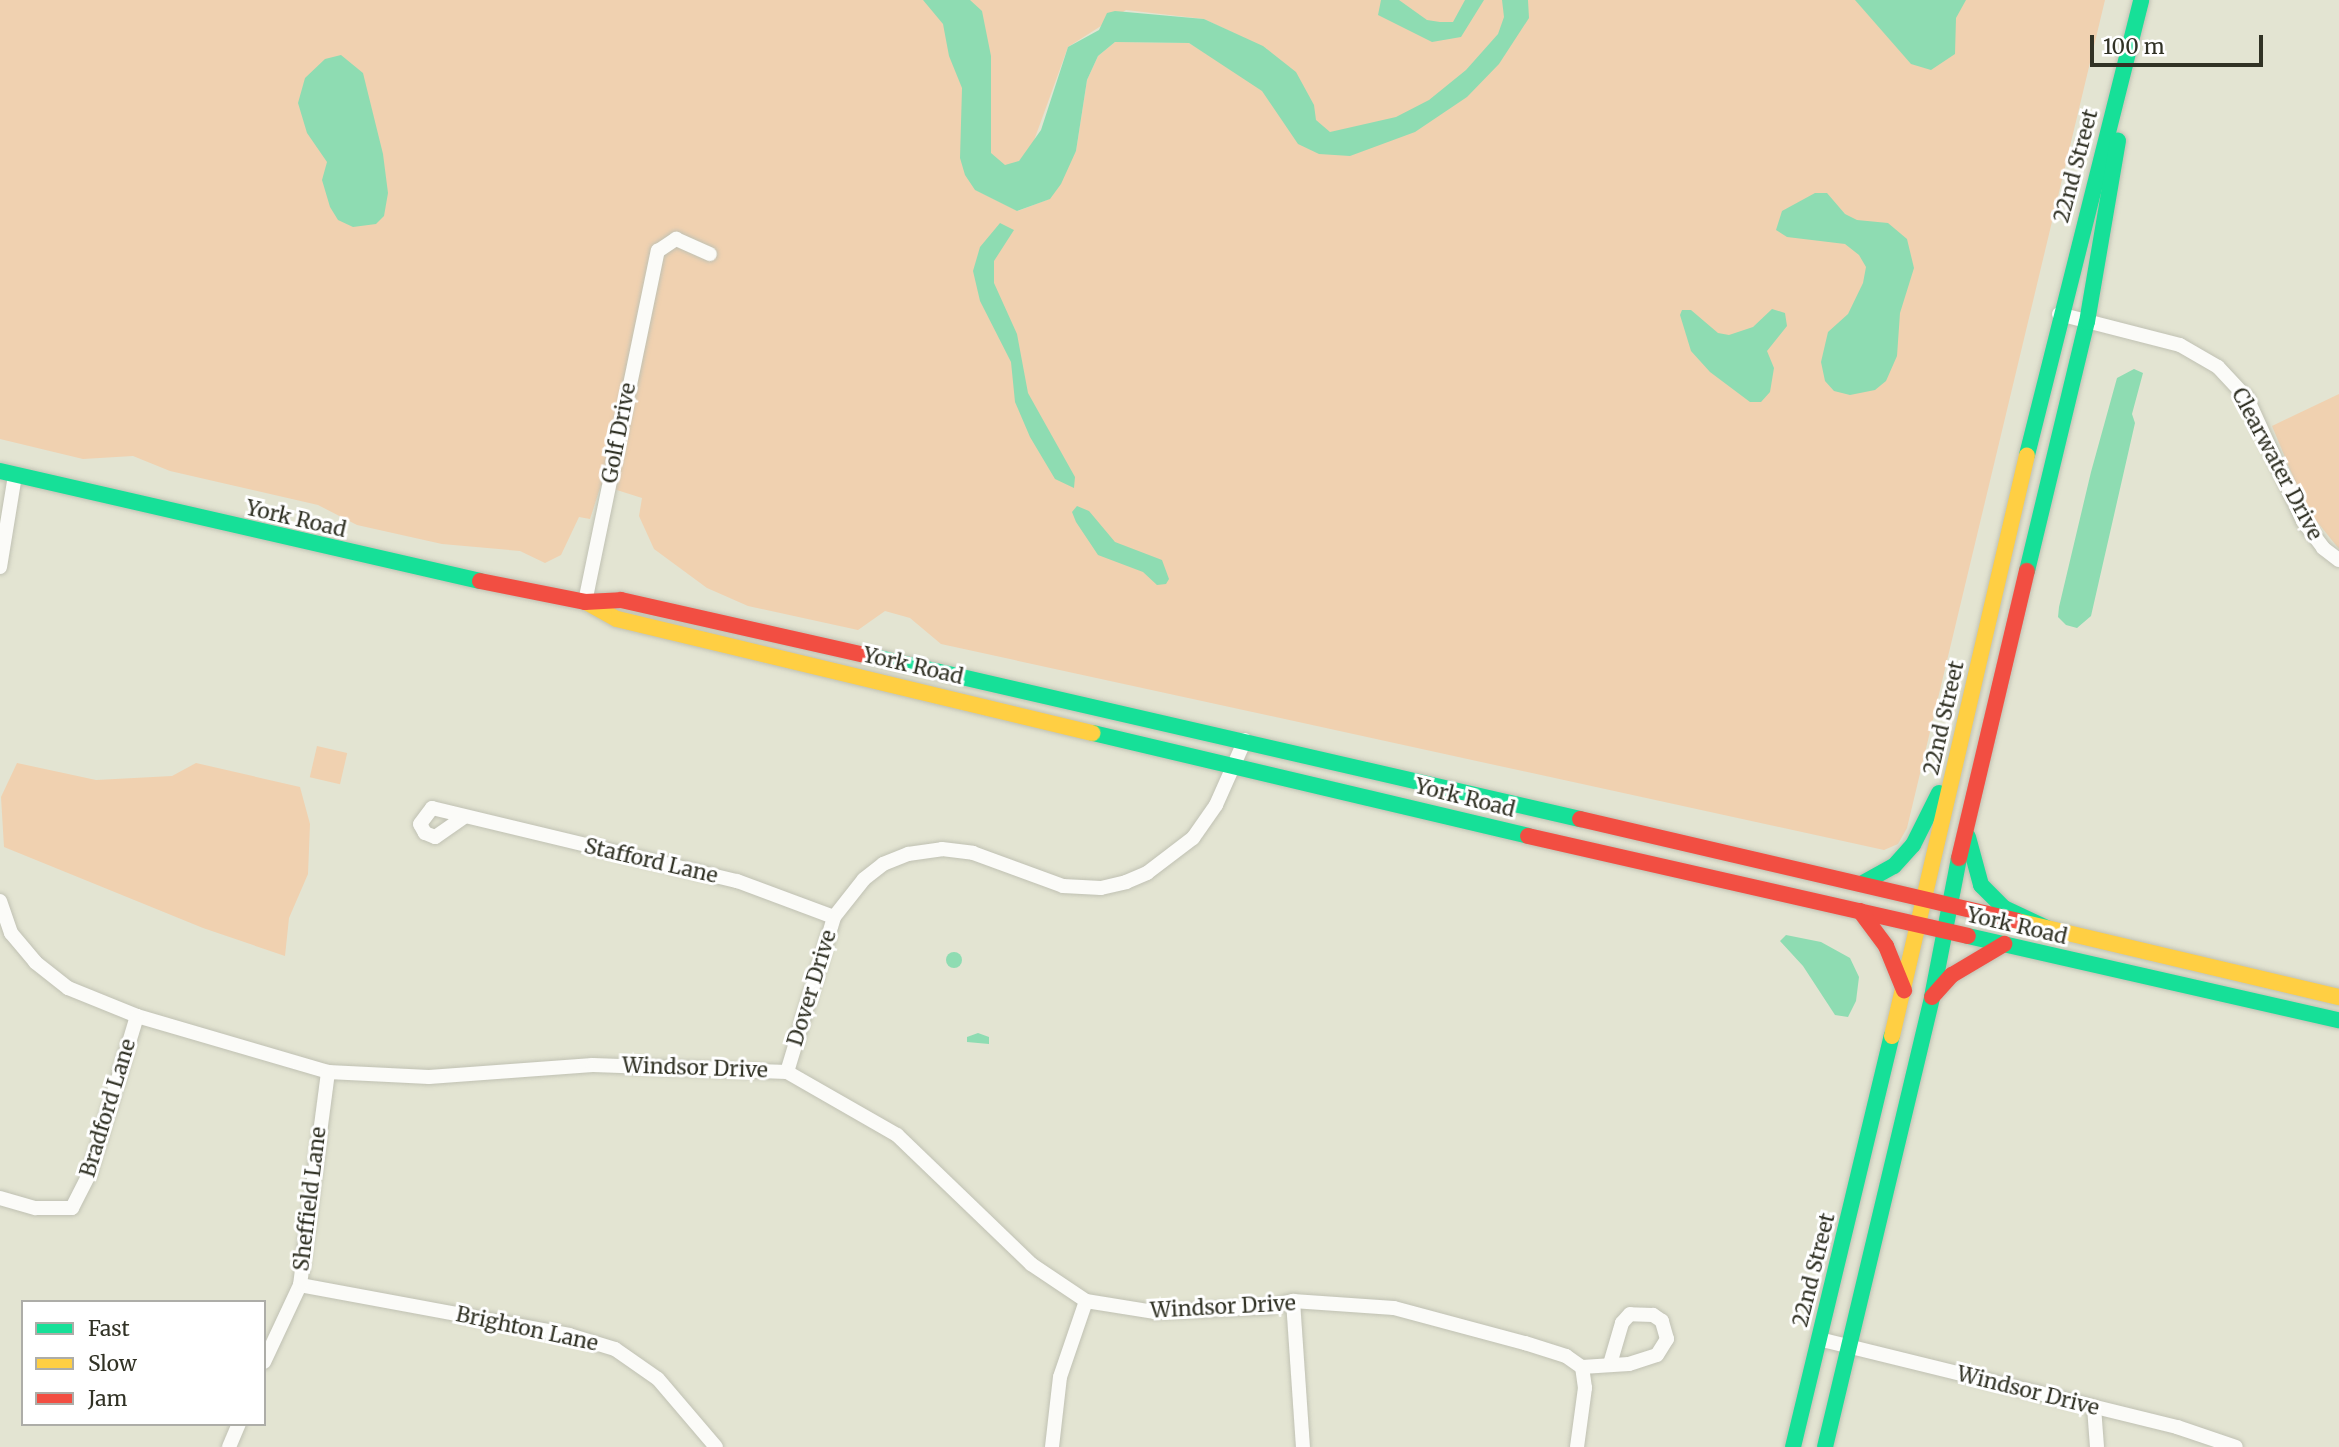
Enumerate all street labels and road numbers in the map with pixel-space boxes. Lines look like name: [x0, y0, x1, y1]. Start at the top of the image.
street label: 22nd Street: [2049, 107, 2103, 225]
street label: Golf Drive: [597, 381, 641, 485]
street label: Clearwater Drive: [2226, 384, 2328, 544]
street label: York Road: [243, 495, 349, 543]
street label: York Road: [860, 642, 966, 690]
street label: 22nd Street: [1919, 659, 1969, 777]
street label: York Road: [1412, 773, 1518, 823]
street label: Stafford Lane: [582, 833, 720, 889]
street label: York Road: [1964, 902, 2070, 950]
street label: Dover Drive: [782, 927, 842, 1049]
street label: Bradford Lane: [75, 1036, 141, 1180]
street label: Windsor Drive: [622, 1053, 768, 1083]
street label: Sheffield Lane: [289, 1125, 331, 1273]
street label: 22nd Street: [1788, 1211, 1840, 1329]
street label: Windsor Drive: [1150, 1291, 1296, 1323]
street label: Brighton Lane: [454, 1302, 600, 1356]
street label: Windsor Drive: [1954, 1361, 2102, 1421]

